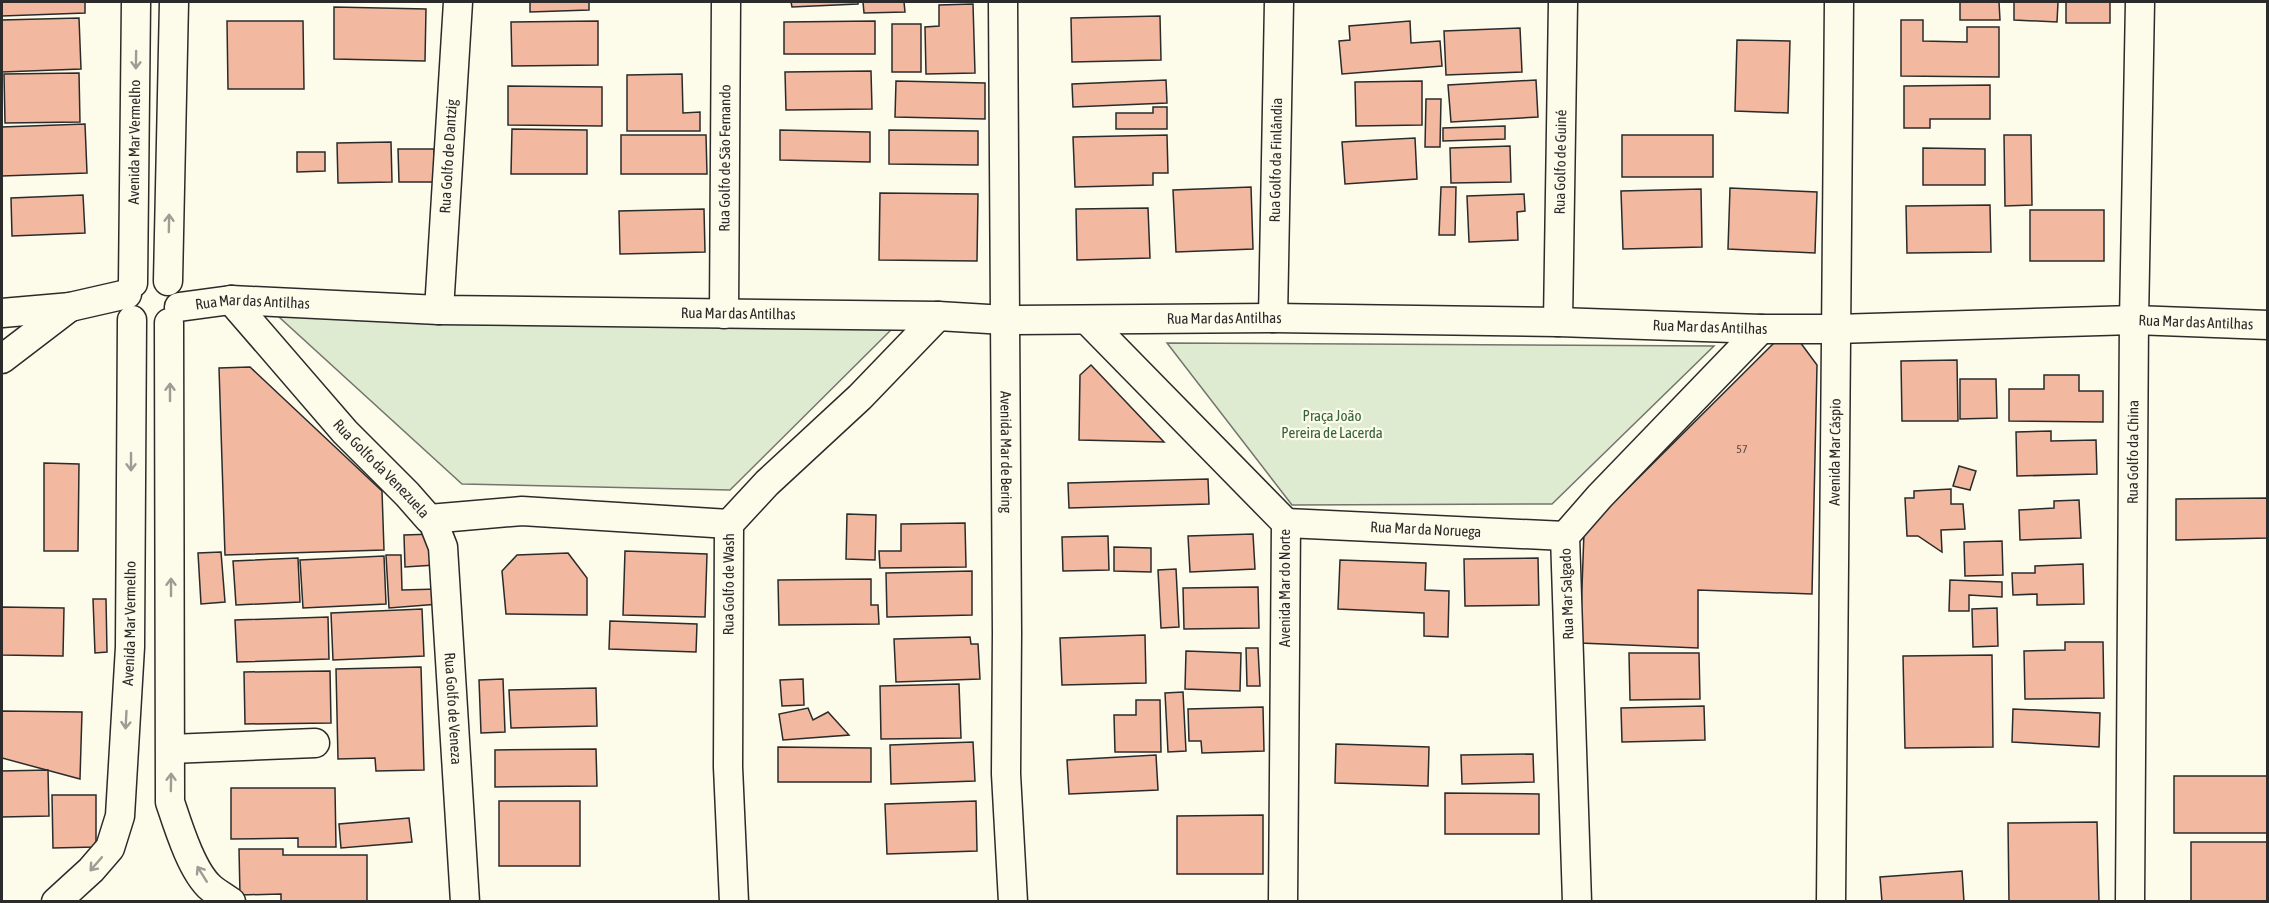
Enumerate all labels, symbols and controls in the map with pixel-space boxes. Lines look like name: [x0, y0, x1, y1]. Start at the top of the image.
one-way arrow: [130, 49, 141, 69]
street label: Avenida Mar Vermelho: [125, 80, 143, 204]
street label: Rua Golfo de São Fernando: [716, 84, 733, 232]
street label: Rua Golfo da Finlândia: [1266, 97, 1285, 223]
street label: Rua Golfo de Dantzig: [436, 98, 460, 214]
street label: Rua Golfo de Guiné: [1551, 109, 1569, 215]
one-way arrow: [164, 213, 175, 233]
street label: Rua Mar das Antilhas: [194, 291, 310, 313]
street label: Rua Mar das Antilhas: [681, 304, 796, 322]
street label: Rua Mar das Antilhas: [1167, 309, 1282, 327]
street label: Rua Mar das Antilhas: [2138, 311, 2253, 332]
street label: Rua Mar das Antilhas: [1652, 316, 1767, 337]
one-way arrow: [164, 383, 176, 403]
street label: Avenida Mar de Bering: [997, 391, 1015, 514]
street label: Avenida Mar Cáspio: [1826, 398, 1843, 506]
street label: Rua Golfo da China: [2124, 400, 2141, 504]
park label: Praça João Pereira de Lacerda: [1281, 407, 1383, 441]
street label: Rua Golfo da Venezuela: [330, 416, 433, 521]
house number: 57: [1736, 442, 1748, 456]
one-way arrow: [125, 452, 137, 472]
street label: Rua Mar da Noruega: [1370, 518, 1482, 540]
street label: Avenida Mar do Norte: [1276, 529, 1293, 647]
street label: Rua Golfo de Wash: [720, 533, 737, 635]
street label: Rua Mar Salgado: [1556, 548, 1577, 640]
street label: Avenida Mar Vermelho: [119, 561, 139, 686]
one-way arrow: [165, 578, 177, 598]
street label: Rua Golfo de Veneza: [442, 652, 465, 765]
one-way arrow: [120, 710, 131, 730]
one-way arrow: [165, 773, 177, 793]
one-way arrow: [89, 856, 103, 871]
one-way arrow: [195, 866, 208, 883]

